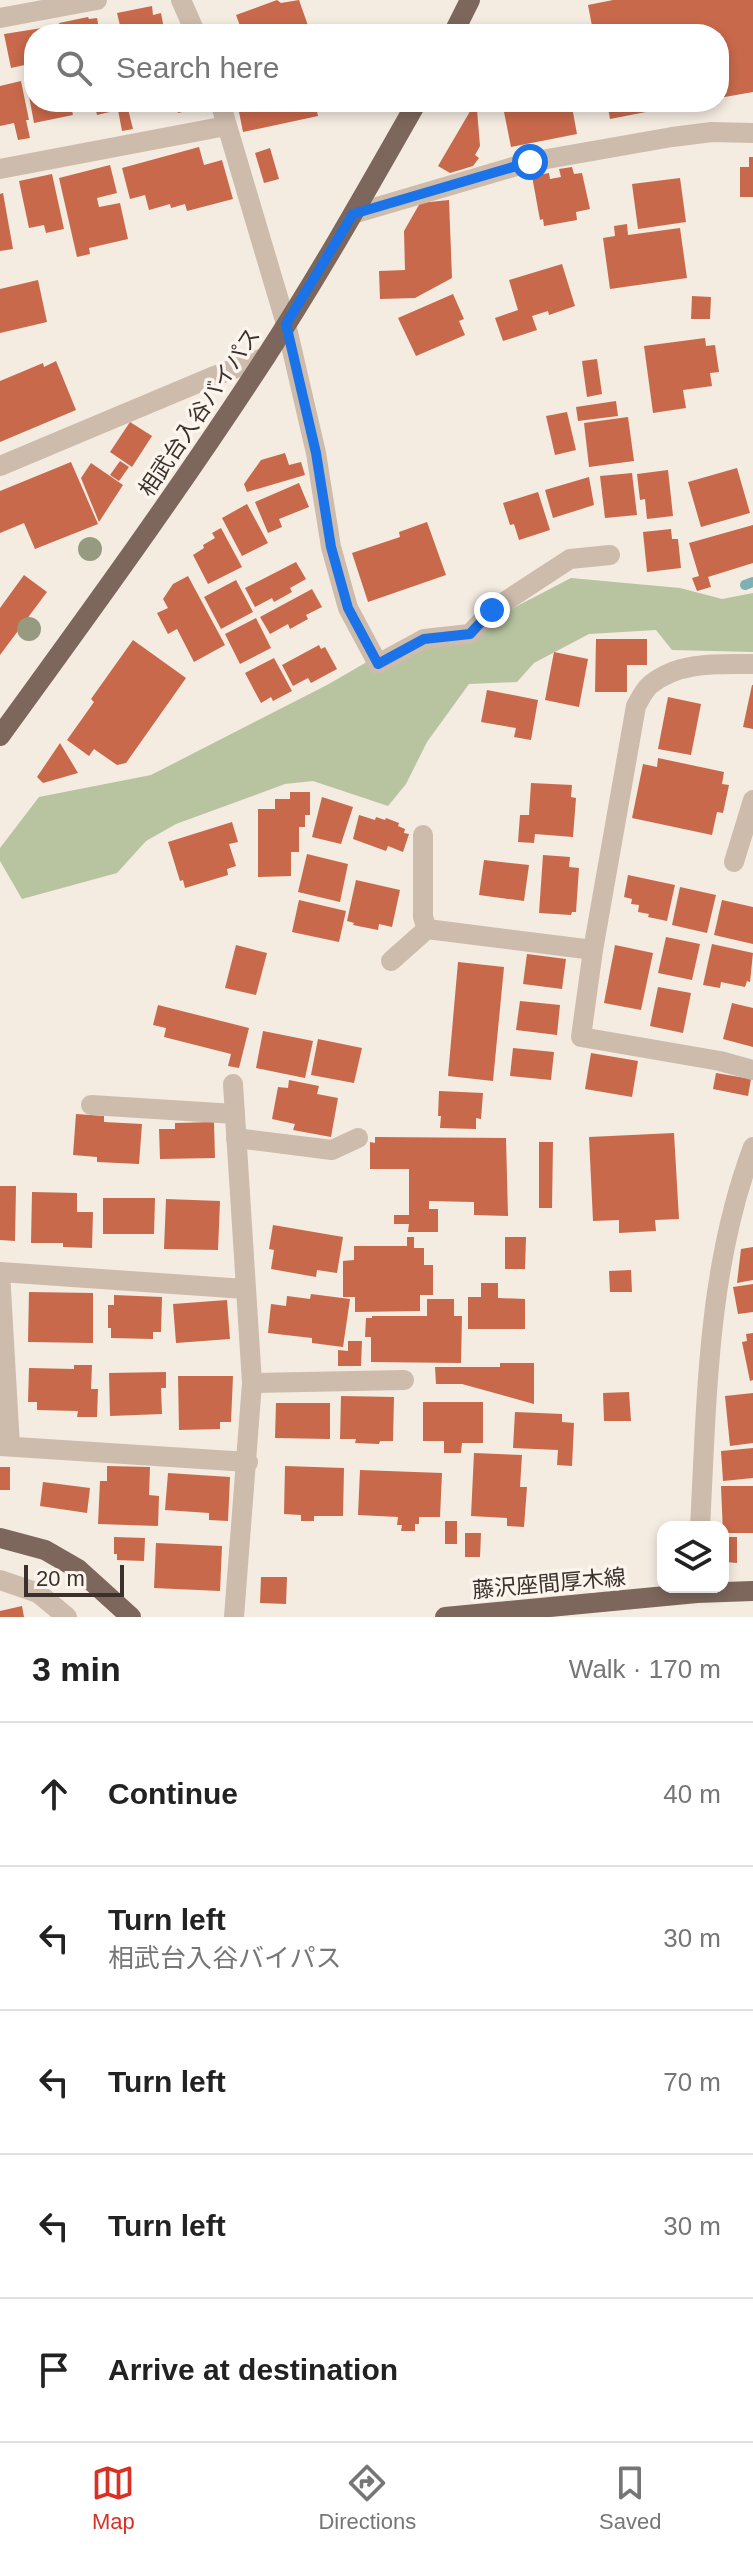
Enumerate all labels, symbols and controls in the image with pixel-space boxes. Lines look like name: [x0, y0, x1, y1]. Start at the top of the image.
search box: [24, 24, 729, 112]
icon: search: [52, 46, 96, 90]
text: Search here: [116, 51, 279, 84]
route start: [512, 144, 548, 180]
street label: 相武台入谷バイパス: [134, 323, 265, 501]
route end: [474, 592, 510, 628]
map controls: [657, 1521, 729, 1593]
button: layers: [657, 1521, 729, 1593]
scale bar: [24, 1561, 124, 1597]
street label: 藤沢座間厚木線: [471, 1564, 627, 1603]
text: 20 m: [36, 1566, 85, 1591]
text: 3 min: [32, 1650, 121, 1688]
text: Walk · 170 m: [569, 1654, 721, 1684]
icon: ahead: [32, 1772, 76, 1816]
text: Continue: [108, 1777, 238, 1810]
text: 40 m: [663, 1779, 721, 1809]
text: Turn left: [108, 1903, 226, 1936]
icon: left: [32, 1916, 76, 1960]
text: 30 m: [663, 1923, 721, 1953]
text: 相武台入谷バイパス: [108, 1943, 341, 1973]
icon: left: [32, 2060, 76, 2104]
text: Turn left: [108, 2065, 226, 2098]
text: 70 m: [663, 2067, 721, 2097]
icon: left: [32, 2204, 76, 2248]
text: Turn left: [108, 2209, 226, 2242]
text: 30 m: [663, 2211, 721, 2241]
icon: arrive: [32, 2348, 76, 2392]
text: Arrive at destination: [108, 2353, 398, 2386]
tab: Map: [91, 2461, 135, 2535]
tab: Directions: [318, 2461, 416, 2535]
tab: Saved: [599, 2461, 662, 2535]

